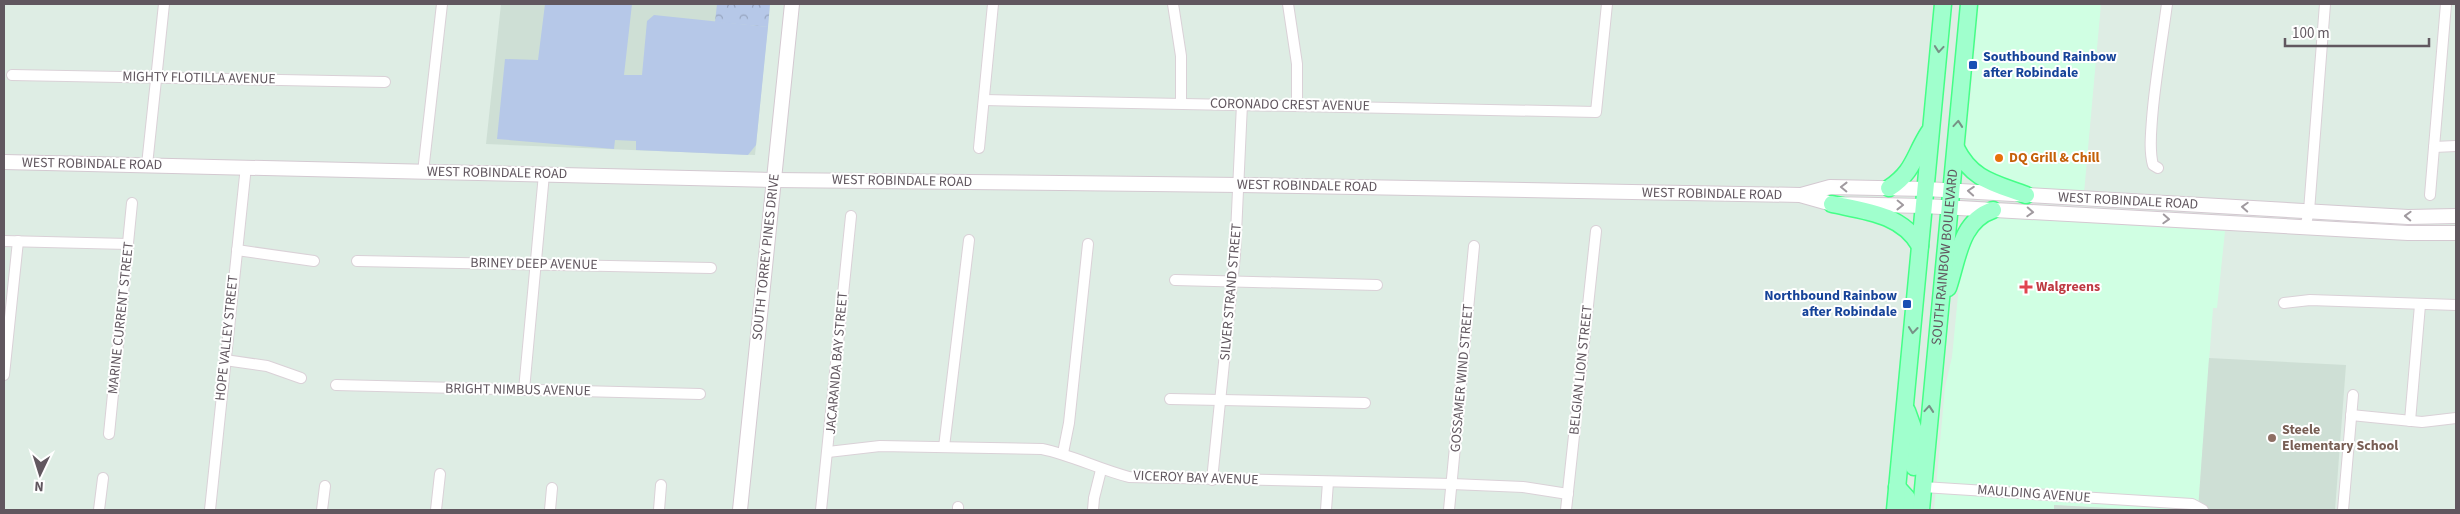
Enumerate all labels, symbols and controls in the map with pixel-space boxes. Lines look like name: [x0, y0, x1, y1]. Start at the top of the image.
scale bar: [2285, 15, 2429, 47]
text: 100 m: [2292, 23, 2330, 44]
one-way arrow: [1933, 45, 1944, 53]
place label: Southbound Rainbow after Robindale: [1983, 47, 2117, 83]
marker: Southbound Rainbow after Robindale: [1967, 59, 1979, 71]
street label: MIGHTY FLOTILLA AVENUE: [122, 67, 276, 89]
street label: CORONADO CREST AVENUE: [1210, 94, 1370, 116]
one-way arrow: [1952, 120, 1963, 128]
place label: DQ Grill & Chill: [2009, 148, 2100, 168]
marker: DQ Grill & Chill: [1993, 152, 2005, 164]
street label: WEST ROBINDALE ROAD: [22, 153, 162, 175]
street label: WEST ROBINDALE ROAD: [427, 162, 567, 184]
street label: SOUTH RAINBOW BOULEVARD: [1927, 168, 1963, 346]
street label: WEST ROBINDALE ROAD: [832, 170, 972, 192]
street label: SOUTH TORREY PINES DRIVE: [747, 173, 785, 341]
street label: WEST ROBINDALE ROAD: [1237, 175, 1377, 197]
one-way arrow: [1840, 182, 1848, 193]
street label: WEST ROBINDALE ROAD: [1642, 183, 1782, 205]
one-way arrow: [1967, 186, 1975, 197]
street label: WEST ROBINDALE ROAD: [2057, 187, 2199, 215]
one-way arrow: [1897, 200, 1905, 211]
one-way arrow: [2241, 202, 2249, 213]
one-way arrow: [2026, 206, 2034, 217]
one-way arrow: [2403, 211, 2411, 222]
one-way arrow: [2162, 214, 2170, 225]
street label: SILVER STRAND STREET: [1215, 222, 1247, 362]
street label: MARINE CURRENT STREET: [103, 240, 139, 395]
street label: BRINEY DEEP AVENUE: [470, 253, 598, 275]
street label: HOPE VALLEY STREET: [210, 274, 244, 402]
place label: Walgreens: [2036, 277, 2100, 297]
marker: Walgreens: [2020, 281, 2032, 293]
place label: Northbound Rainbow after Robindale: [1764, 286, 1897, 322]
street label: JACARANDA BAY STREET: [821, 290, 853, 435]
marker: Northbound Rainbow after Robindale: [1901, 298, 1913, 310]
street label: GOSSAMER WIND STREET: [1446, 303, 1478, 453]
street label: BELGIAN LION STREET: [1564, 304, 1598, 436]
one-way arrow: [1907, 326, 1918, 334]
street label: BRIGHT NIMBUS AVENUE: [445, 379, 591, 401]
one-way arrow: [1924, 405, 1935, 413]
place label: Steele Elementary School: [2282, 420, 2398, 456]
marker: Steele Elementary School: [2266, 432, 2278, 444]
north arrow: [15, 449, 65, 499]
street label: VICEROY BAY AVENUE: [1133, 466, 1259, 490]
text: N: [34, 476, 45, 496]
street label: MAULDING AVENUE: [1977, 480, 2091, 508]

